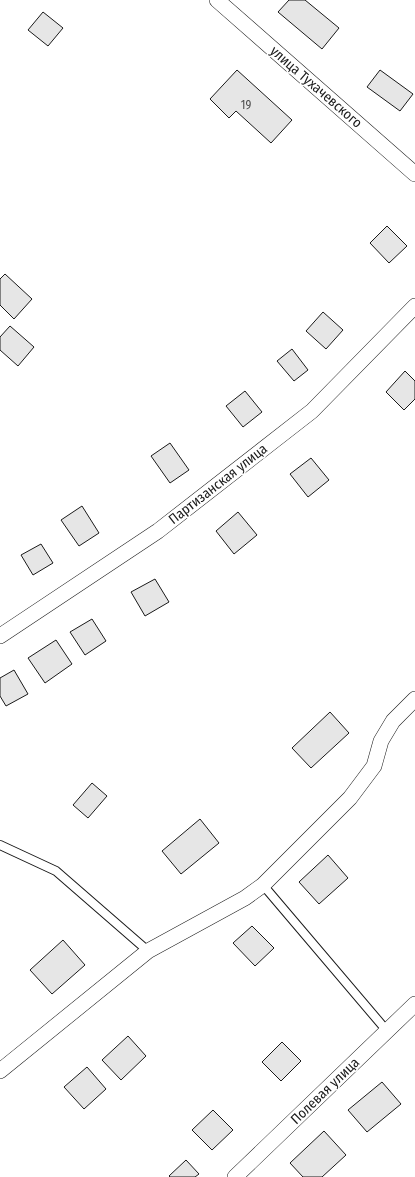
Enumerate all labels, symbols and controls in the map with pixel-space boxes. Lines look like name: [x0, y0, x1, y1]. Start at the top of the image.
street label: улица Тухачевского: [267, 42, 365, 132]
house number: 19: [241, 98, 251, 112]
street label: Партизанская улица: [165, 440, 271, 528]
street label: Полевая улица: [287, 1054, 363, 1128]

